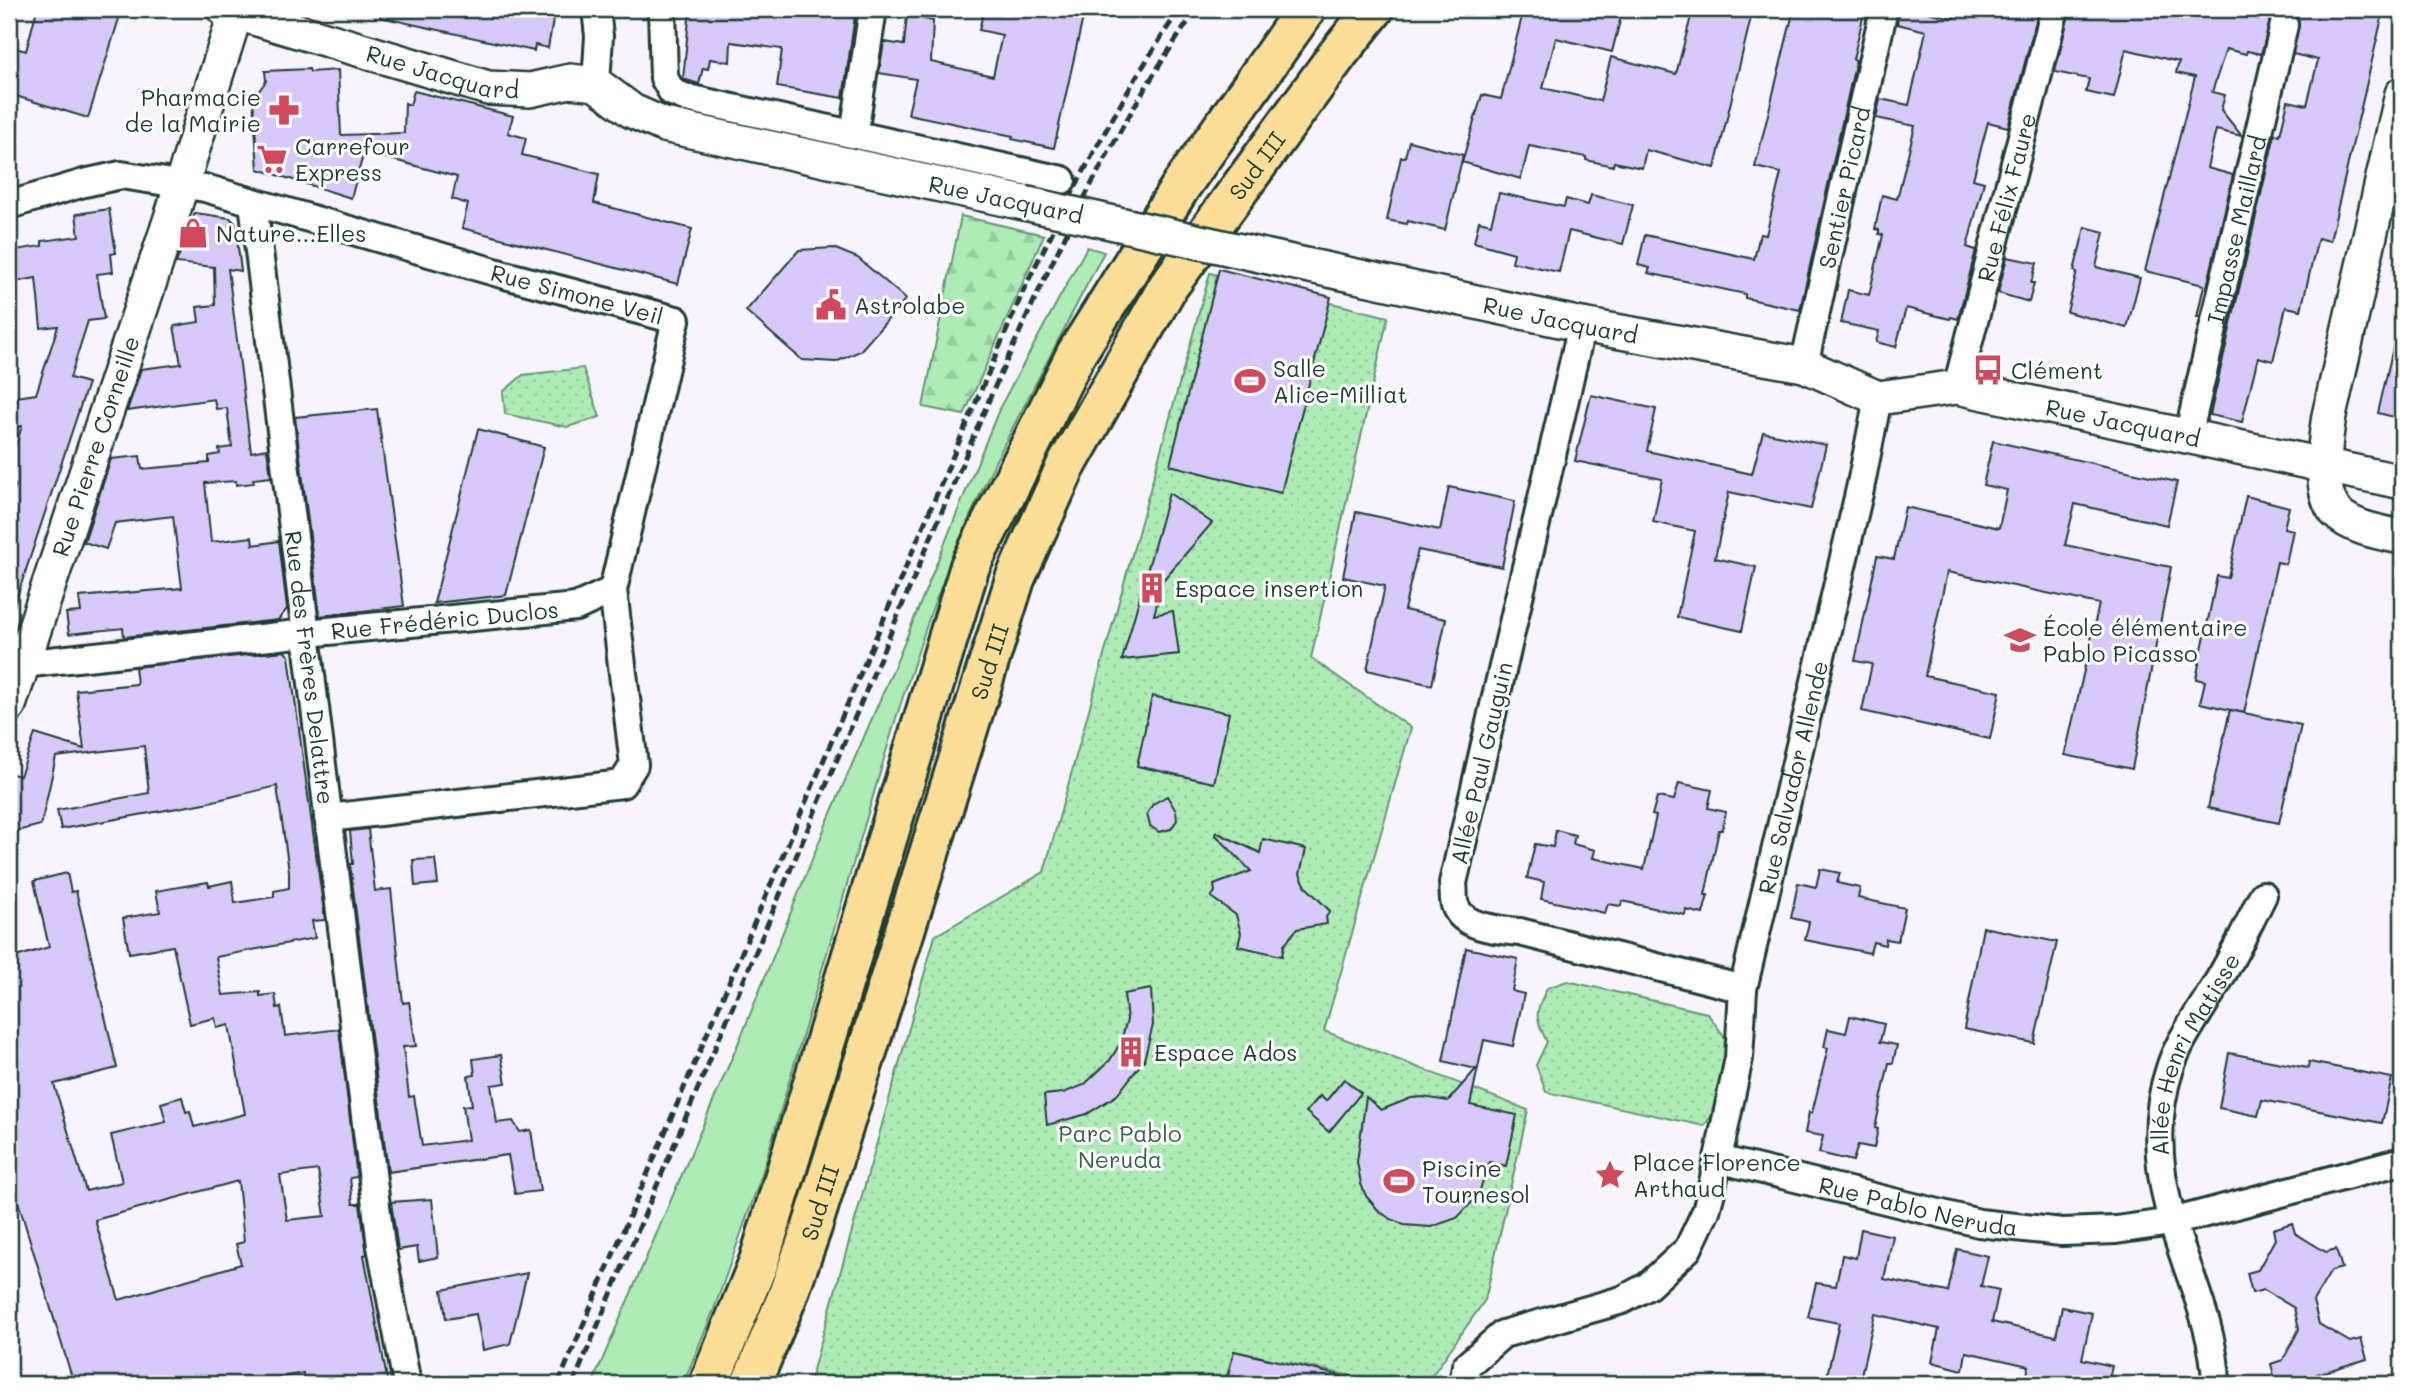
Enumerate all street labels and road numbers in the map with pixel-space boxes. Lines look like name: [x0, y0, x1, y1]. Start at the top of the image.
street label: Rue Jacquard: [363, 37, 520, 104]
street label: Sentier Picard: [1811, 103, 1877, 271]
street label: Rue Félix Faure: [1970, 109, 2042, 285]
street label: Sud III: [1222, 125, 1292, 206]
street label: Impasse Maillard: [2200, 132, 2273, 327]
street label: Rue Jacquard: [926, 168, 1086, 230]
street label: Rue Simone Veil: [487, 257, 667, 331]
street label: Rue Jacquard: [1481, 289, 1640, 350]
street label: Rue Pierre Corneille: [45, 332, 146, 560]
street label: Rue Jacquard: [2043, 391, 2203, 454]
street label: Rue des Frères Delattre: [278, 529, 342, 806]
street label: Rue Frédéric Duclos: [330, 594, 560, 646]
street label: Sud III: [963, 620, 1015, 703]
street label: Rue Salvador Allende: [1751, 658, 1834, 897]
street label: Allée Paul Gauguin: [1443, 659, 1519, 867]
street label: Allée Henri Matisse: [2144, 948, 2246, 1157]
street label: Sud III: [793, 1161, 846, 1245]
street label: Rue Pablo Neruda: [1816, 1169, 2019, 1242]

